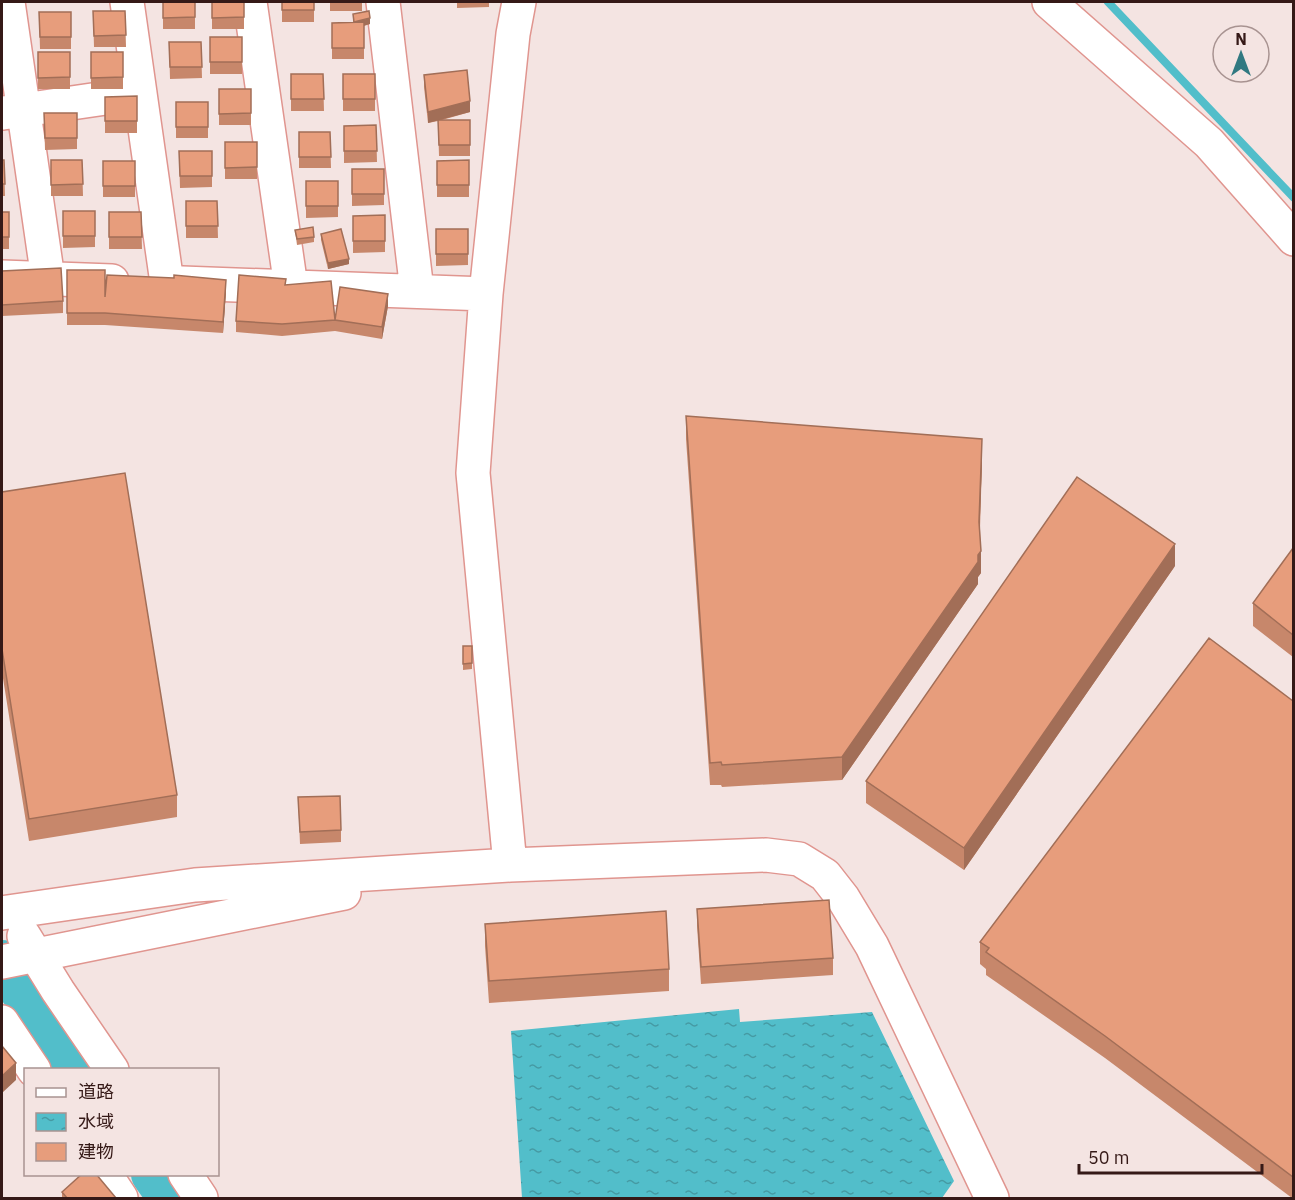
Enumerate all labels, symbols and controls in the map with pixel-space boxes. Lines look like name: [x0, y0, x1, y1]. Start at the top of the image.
north arrow: [1211, 24, 1271, 84]
text: N: [1235, 29, 1247, 49]
legend: [24, 1068, 219, 1176]
text: 道路: [78, 1080, 114, 1103]
text: 水域: [78, 1110, 114, 1133]
scale bar: [1079, 1137, 1262, 1175]
text: 建物: [78, 1140, 114, 1163]
text: 50 m: [1088, 1146, 1130, 1169]

